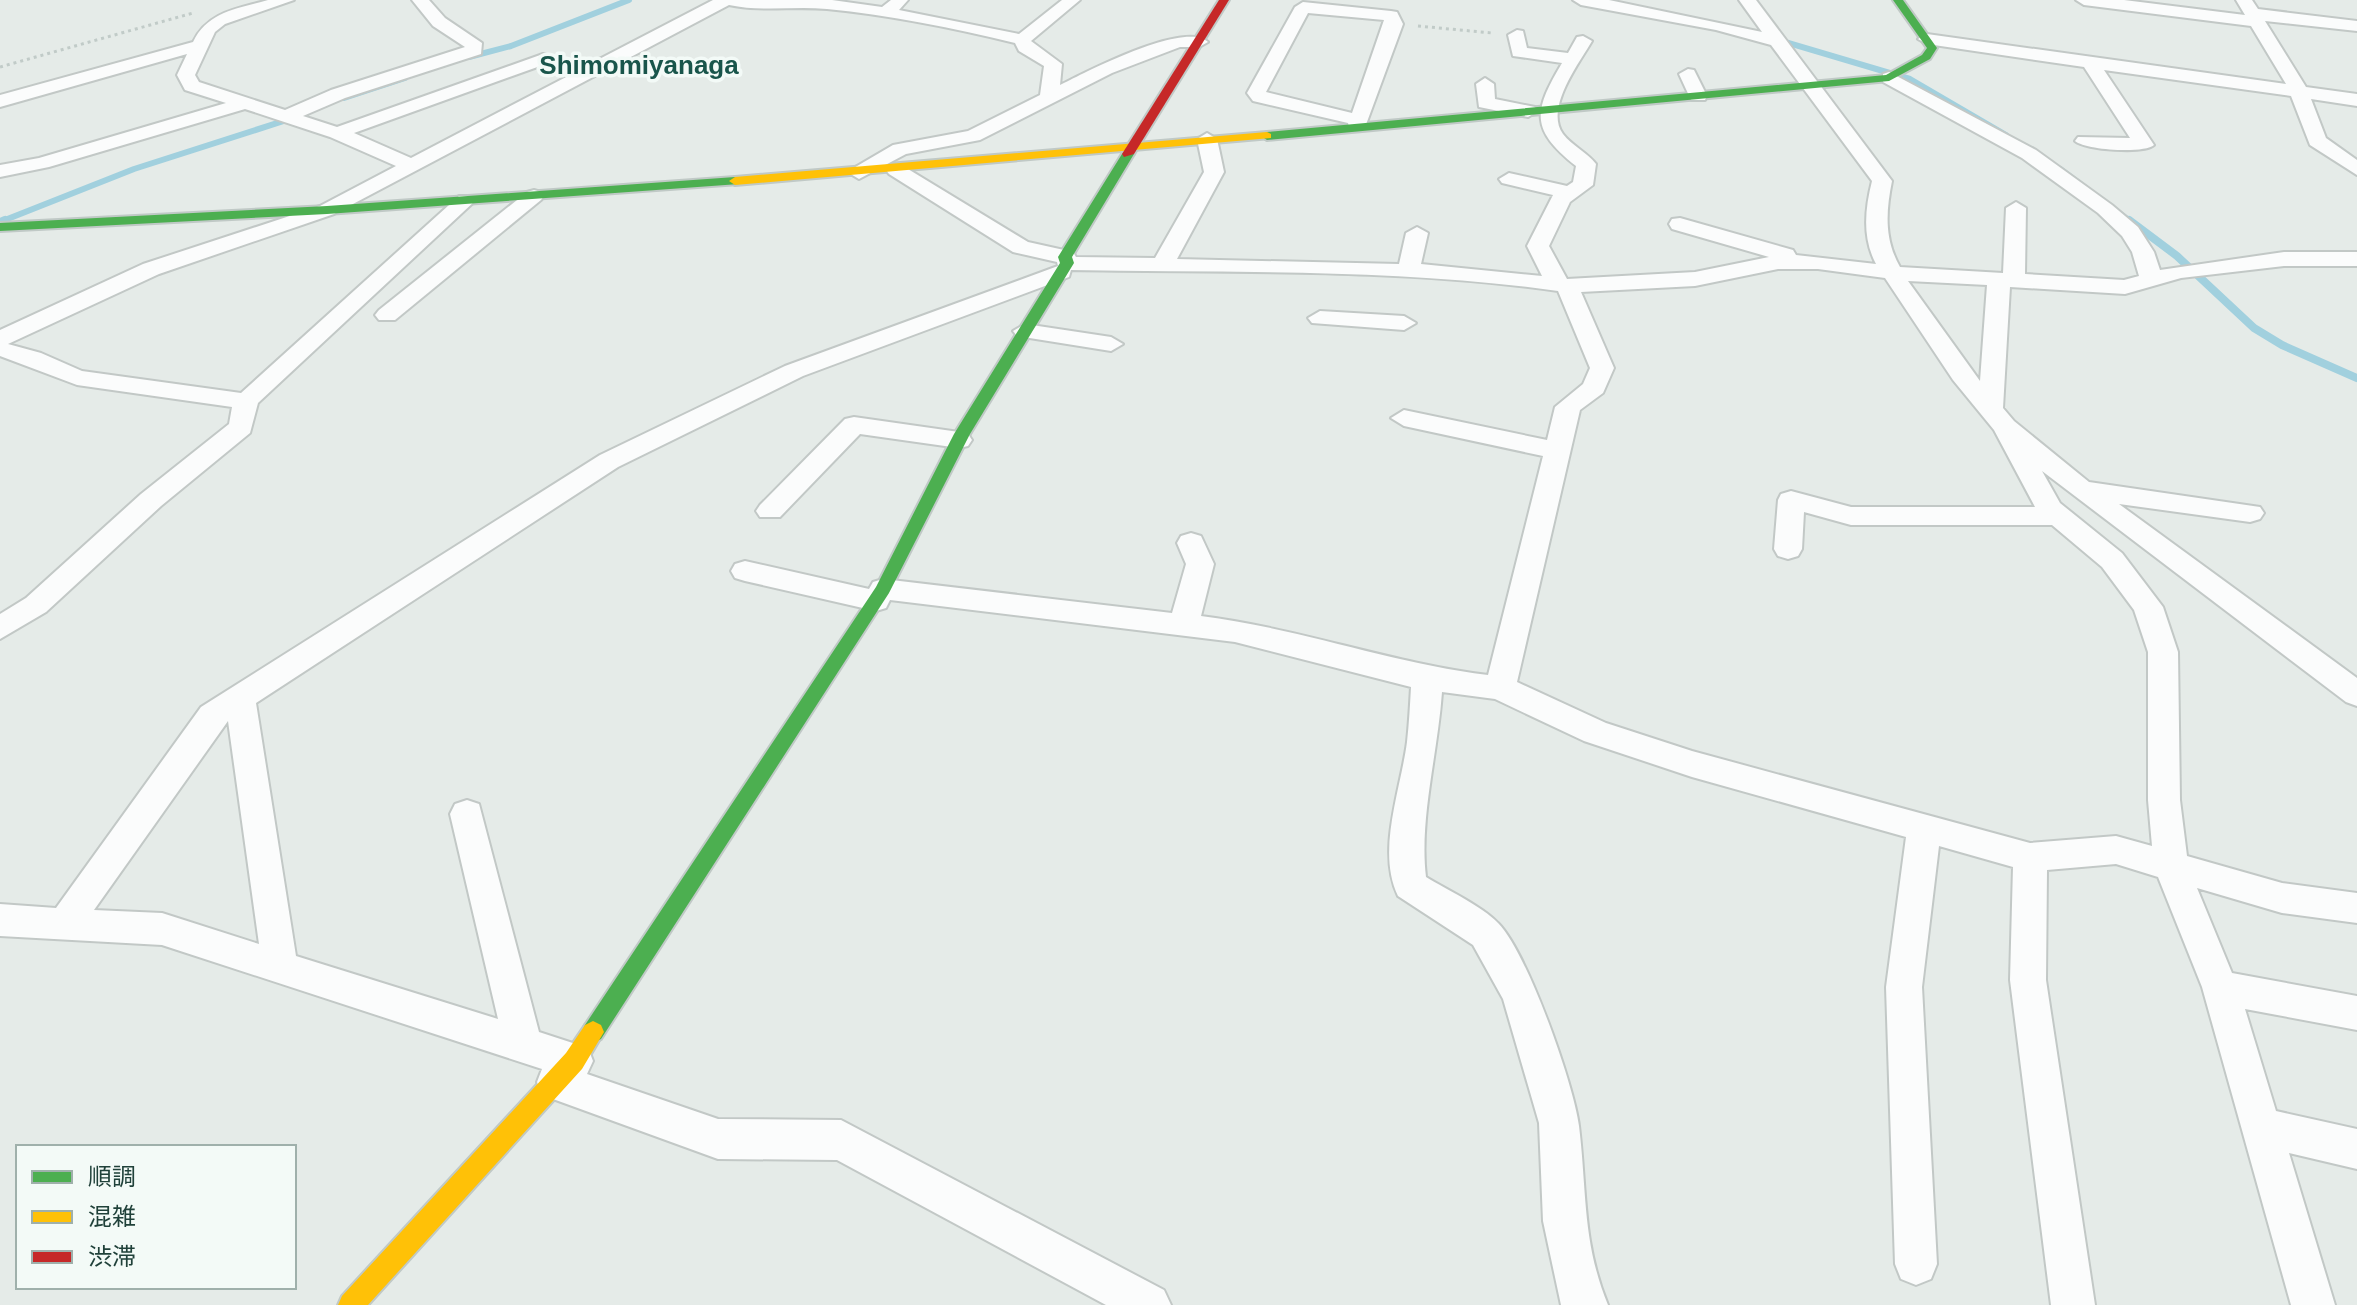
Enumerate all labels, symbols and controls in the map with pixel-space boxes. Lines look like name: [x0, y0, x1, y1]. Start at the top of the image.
district label: Shimomiyanaga: [539, 50, 739, 80]
legend: [16, 1145, 296, 1289]
text: 順調: [88, 1163, 136, 1190]
text: 混雑: [88, 1203, 136, 1230]
text: 渋滞: [88, 1243, 136, 1270]

